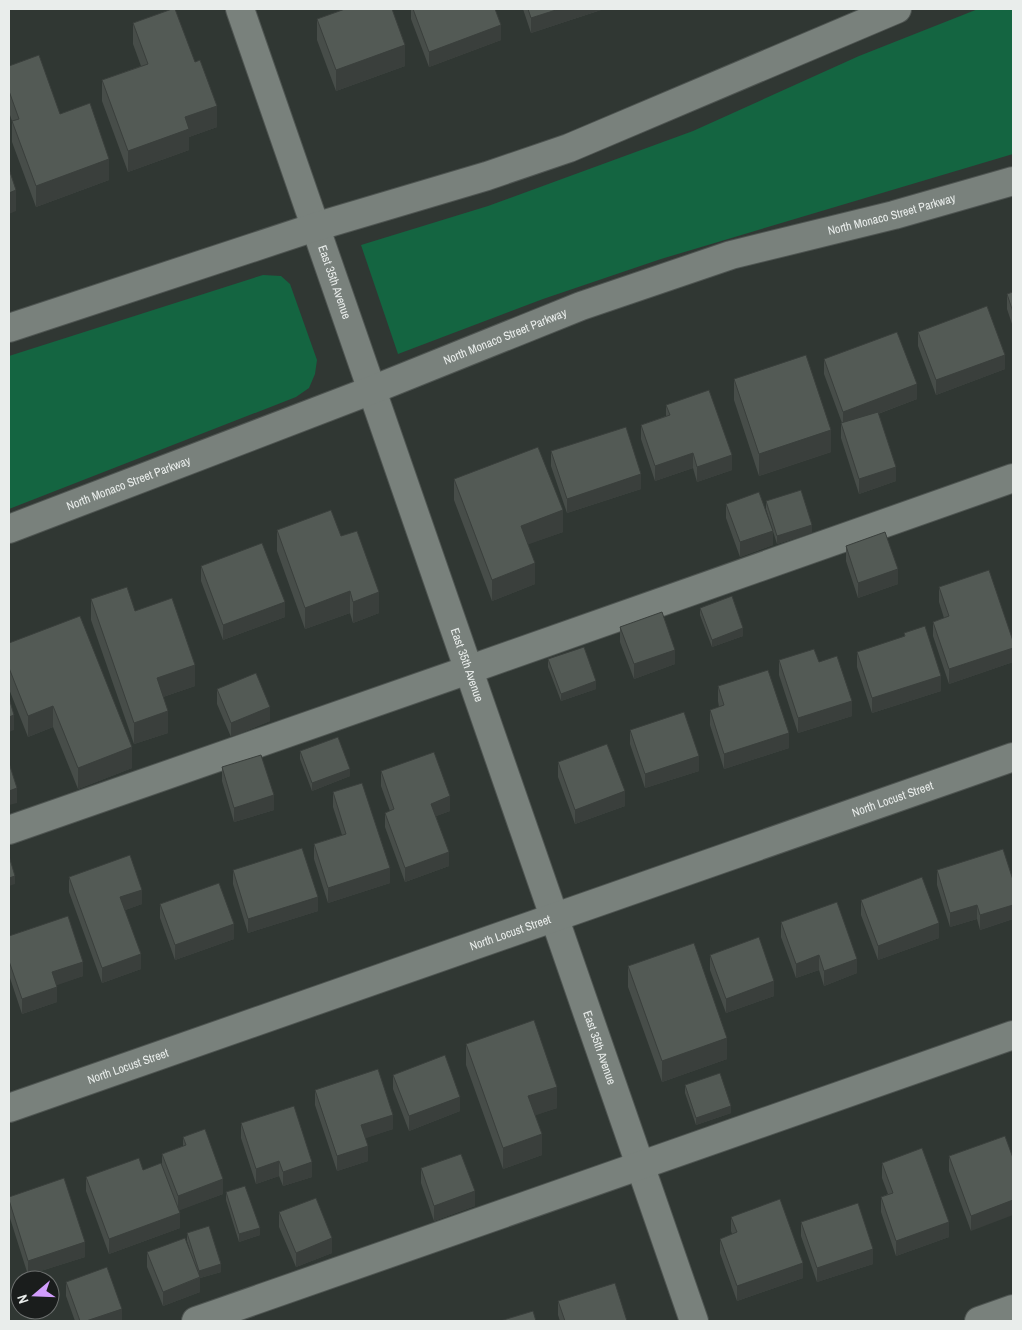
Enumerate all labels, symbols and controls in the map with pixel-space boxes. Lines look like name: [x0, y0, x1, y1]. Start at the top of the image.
street label: North Monaco Street Parkway: [826, 190, 957, 239]
street label: East 35th Avenue: [314, 243, 355, 321]
street label: North Monaco Street Parkway: [441, 305, 569, 369]
street label: North Monaco Street Parkway: [64, 452, 193, 514]
street label: East 35th Avenue: [447, 626, 487, 704]
street label: North Locust Street: [850, 777, 936, 821]
street label: North Locust Street: [467, 911, 553, 954]
street label: East 35th Avenue: [579, 1009, 620, 1087]
street label: North Locust Street: [85, 1045, 171, 1088]
north arrow: [10, 1270, 60, 1320]
text: N: [13, 1292, 33, 1306]

